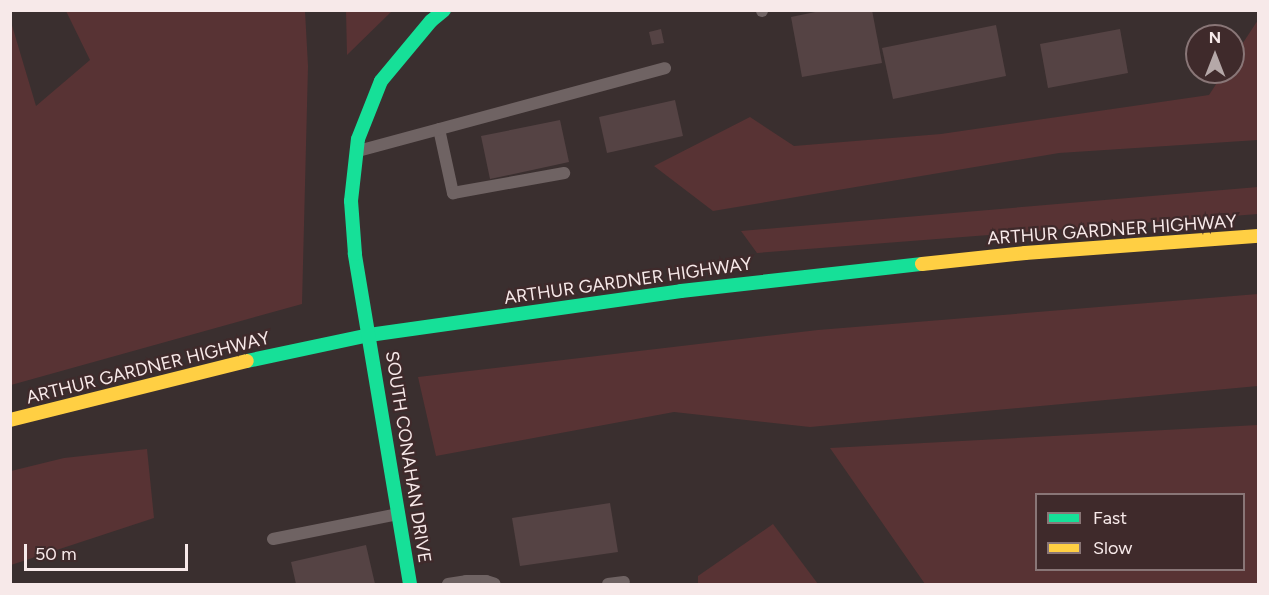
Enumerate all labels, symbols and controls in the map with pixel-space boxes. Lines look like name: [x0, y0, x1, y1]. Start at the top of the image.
north arrow: [1185, 24, 1245, 84]
text: N: [1209, 28, 1221, 47]
street label: ARTHUR GARDNER HIGHWAY: [986, 211, 1238, 249]
street label: ARTHUR GARDNER HIGHWAY: [503, 253, 753, 309]
street label: ARTHUR GARDNER HIGHWAY: [24, 327, 272, 409]
street label: SOUTH CONAHAN DRIVE: [381, 349, 435, 565]
legend: [1035, 493, 1245, 571]
text: Fast: [1093, 507, 1127, 529]
scale bar: [27, 532, 190, 570]
text: Slow: [1093, 537, 1132, 559]
text: 50 m: [35, 543, 77, 565]

